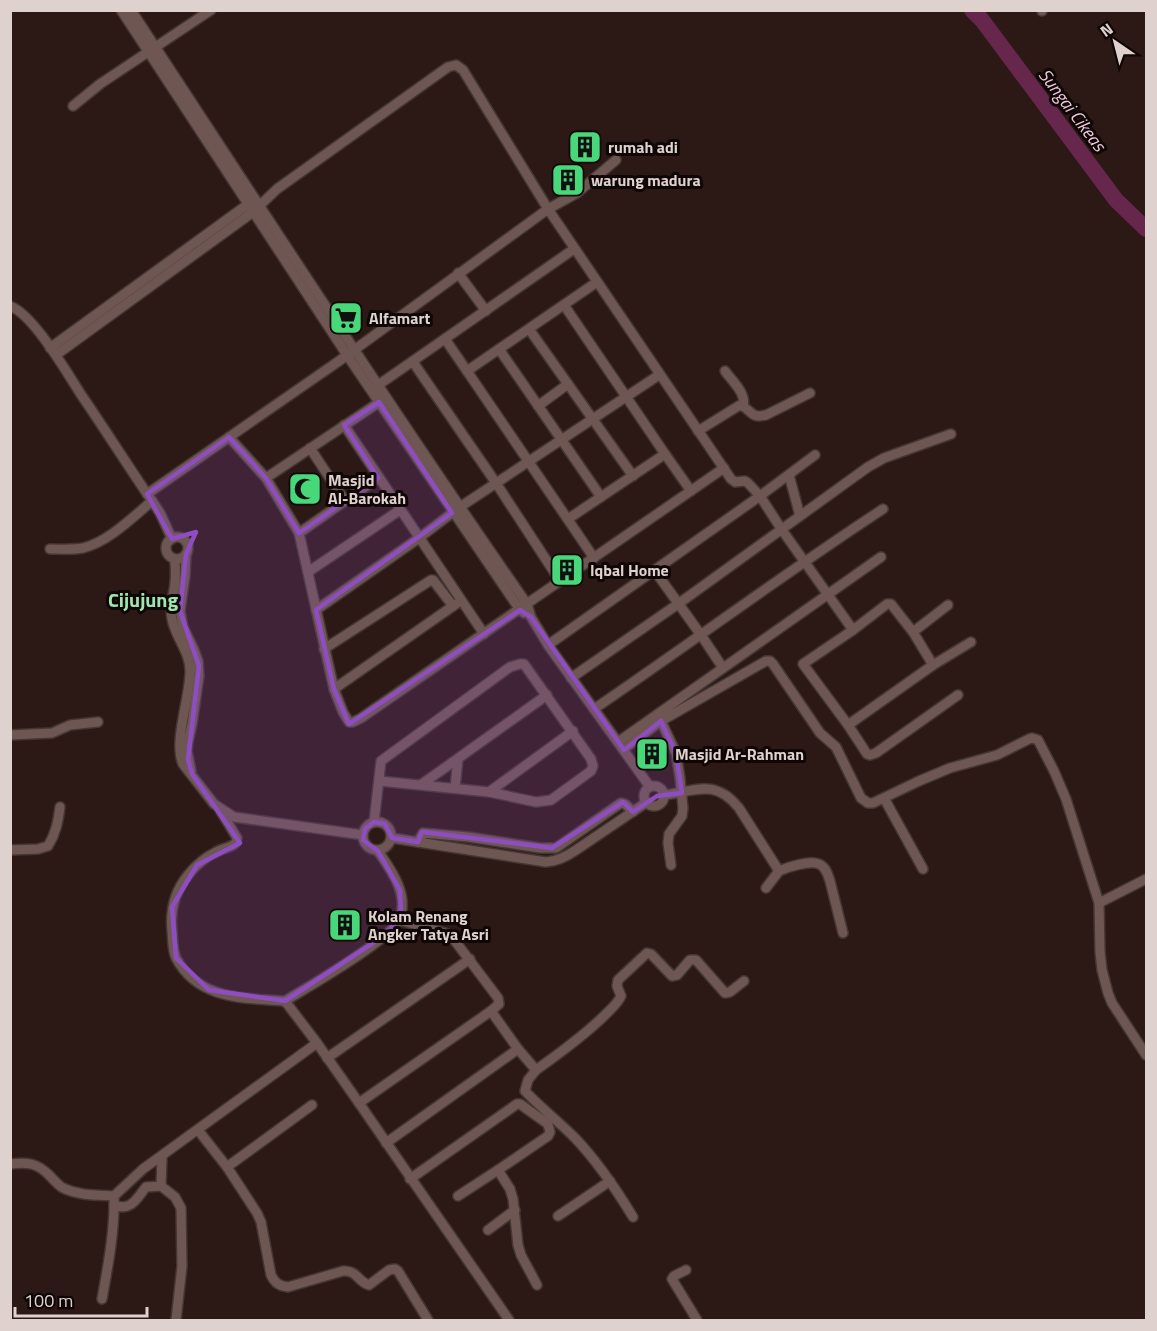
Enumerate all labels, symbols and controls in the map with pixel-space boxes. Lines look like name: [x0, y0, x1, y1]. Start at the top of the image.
north arrow: [1085, 12, 1145, 72]
text: N: [1095, 17, 1118, 43]
water label: Sungai Cikeas: [1032, 63, 1113, 158]
building icon: rumah adi: [567, 129, 603, 165]
place label: rumah adi: [608, 135, 678, 159]
building icon: warung madura: [550, 162, 586, 198]
place label: warung madura: [591, 168, 701, 192]
supermarket icon: Alfamart: [328, 300, 364, 336]
place label: Alfamart: [369, 306, 430, 330]
place label: Masjid Al-Barokah: [328, 468, 406, 510]
mosque icon: Masjid Al-Barokah: [287, 471, 323, 507]
building icon: Iqbal Home: [549, 552, 585, 588]
place label: Iqbal Home: [590, 558, 669, 582]
district label: Cijujung: [108, 584, 178, 615]
building icon: Masjid Ar-Rahman: [634, 736, 670, 772]
place label: Masjid Ar-Rahman: [675, 742, 804, 766]
place label: Kolam Renang Angker Tatya Asri: [368, 904, 489, 946]
building icon: Kolam Renang Angker Tatya Asri: [327, 907, 363, 943]
scale bar: [15, 1280, 147, 1318]
text: 100 m: [24, 1287, 73, 1314]

